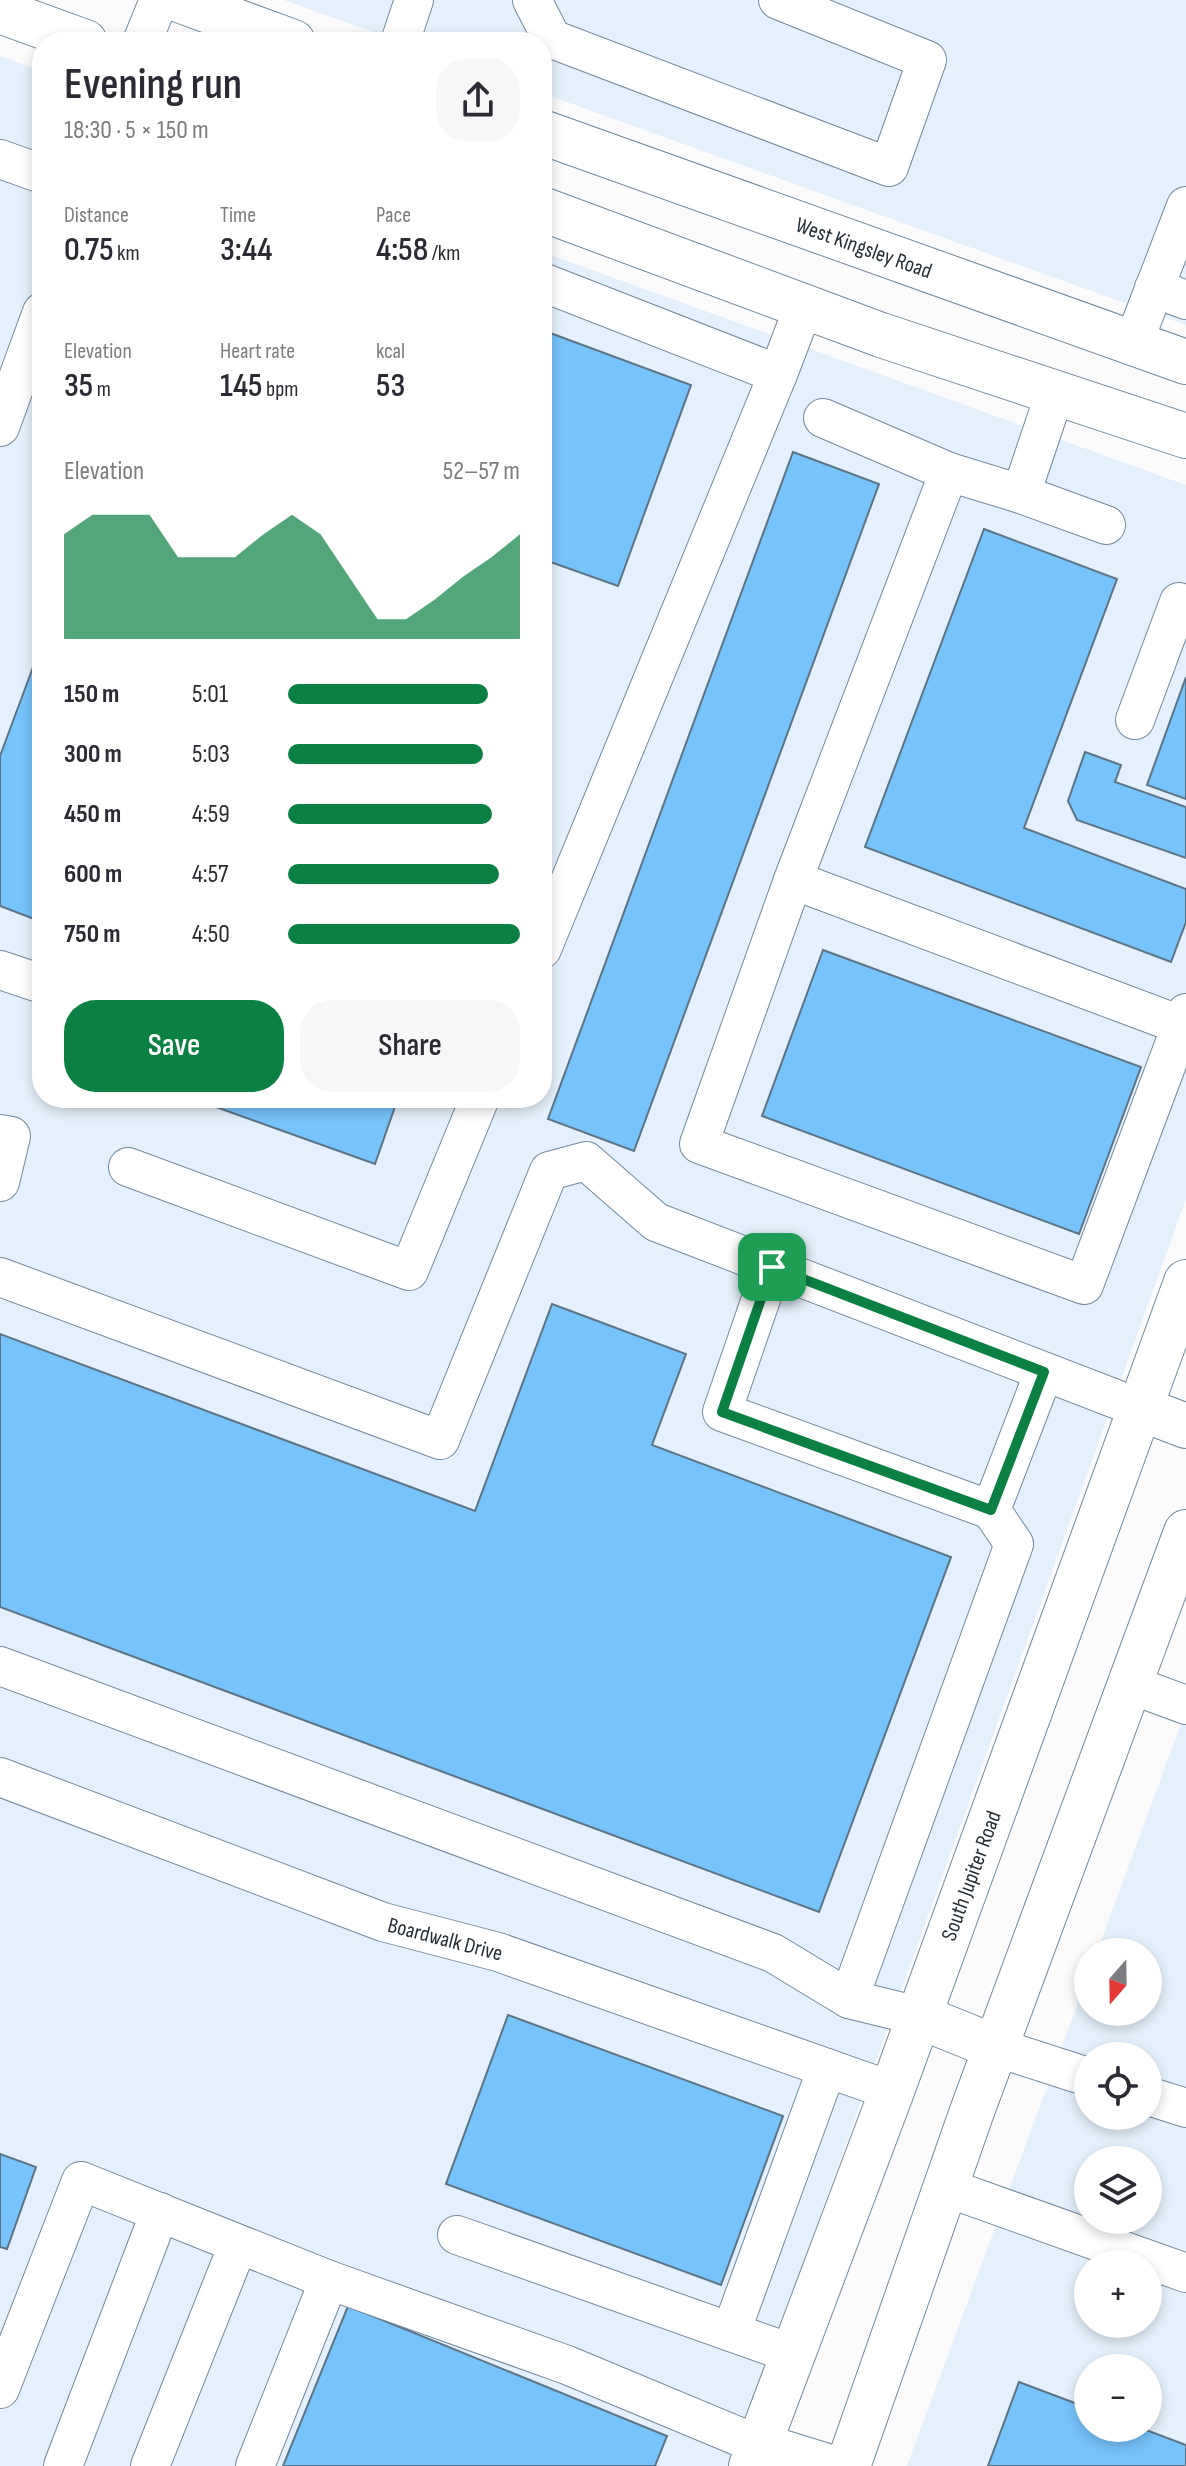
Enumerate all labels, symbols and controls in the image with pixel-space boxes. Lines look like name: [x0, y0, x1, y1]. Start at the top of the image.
text: Evening run: [64, 58, 242, 111]
button: share: [436, 58, 520, 142]
text: 18:30 · 5 × 150 m: [64, 115, 209, 146]
text: Distance: [64, 202, 129, 229]
text: Time: [220, 202, 256, 229]
text: Pace: [376, 202, 411, 229]
street label: West Kingsley Road: [792, 212, 935, 285]
text: 0.75: [64, 229, 114, 270]
text: 3:44: [220, 229, 272, 270]
text: 4:58: [376, 229, 428, 270]
text: km: [114, 240, 140, 267]
text: /km: [428, 240, 460, 267]
text: Elevation: [64, 338, 132, 365]
text: Heart rate: [220, 338, 295, 365]
text: kcal: [376, 338, 405, 365]
text: 35: [64, 365, 93, 406]
text: 145: [220, 365, 263, 406]
text: 53: [376, 365, 405, 406]
text: m: [93, 376, 111, 403]
text: bpm: [263, 376, 298, 403]
text: Elevation: [64, 456, 144, 487]
text: 52–57 m: [443, 456, 520, 487]
text: 150 m: [64, 679, 119, 710]
text: 5:01: [192, 679, 228, 710]
text: 300 m: [64, 739, 122, 770]
text: 5:03: [192, 739, 230, 770]
text: 450 m: [64, 799, 121, 830]
text: 4:59: [192, 799, 230, 830]
text: 600 m: [64, 859, 122, 890]
text: 4:57: [192, 859, 229, 890]
text: 750 m: [64, 919, 120, 950]
text: 4:50: [192, 919, 230, 950]
button: Save: [64, 1000, 284, 1092]
button: Share: [300, 1000, 520, 1092]
pin: [738, 1233, 806, 1301]
icon: arrive: [750, 1245, 794, 1289]
street label: South Jupiter Road: [936, 1807, 1008, 1945]
street label: Boardwalk Drive: [385, 1912, 505, 1968]
north arrow: [1074, 1938, 1162, 2026]
map controls: [1074, 1938, 1162, 2442]
button: locate: [1074, 2042, 1162, 2130]
button: layers: [1074, 2146, 1162, 2234]
button: +: [1074, 2250, 1162, 2338]
button: −: [1074, 2354, 1162, 2442]

